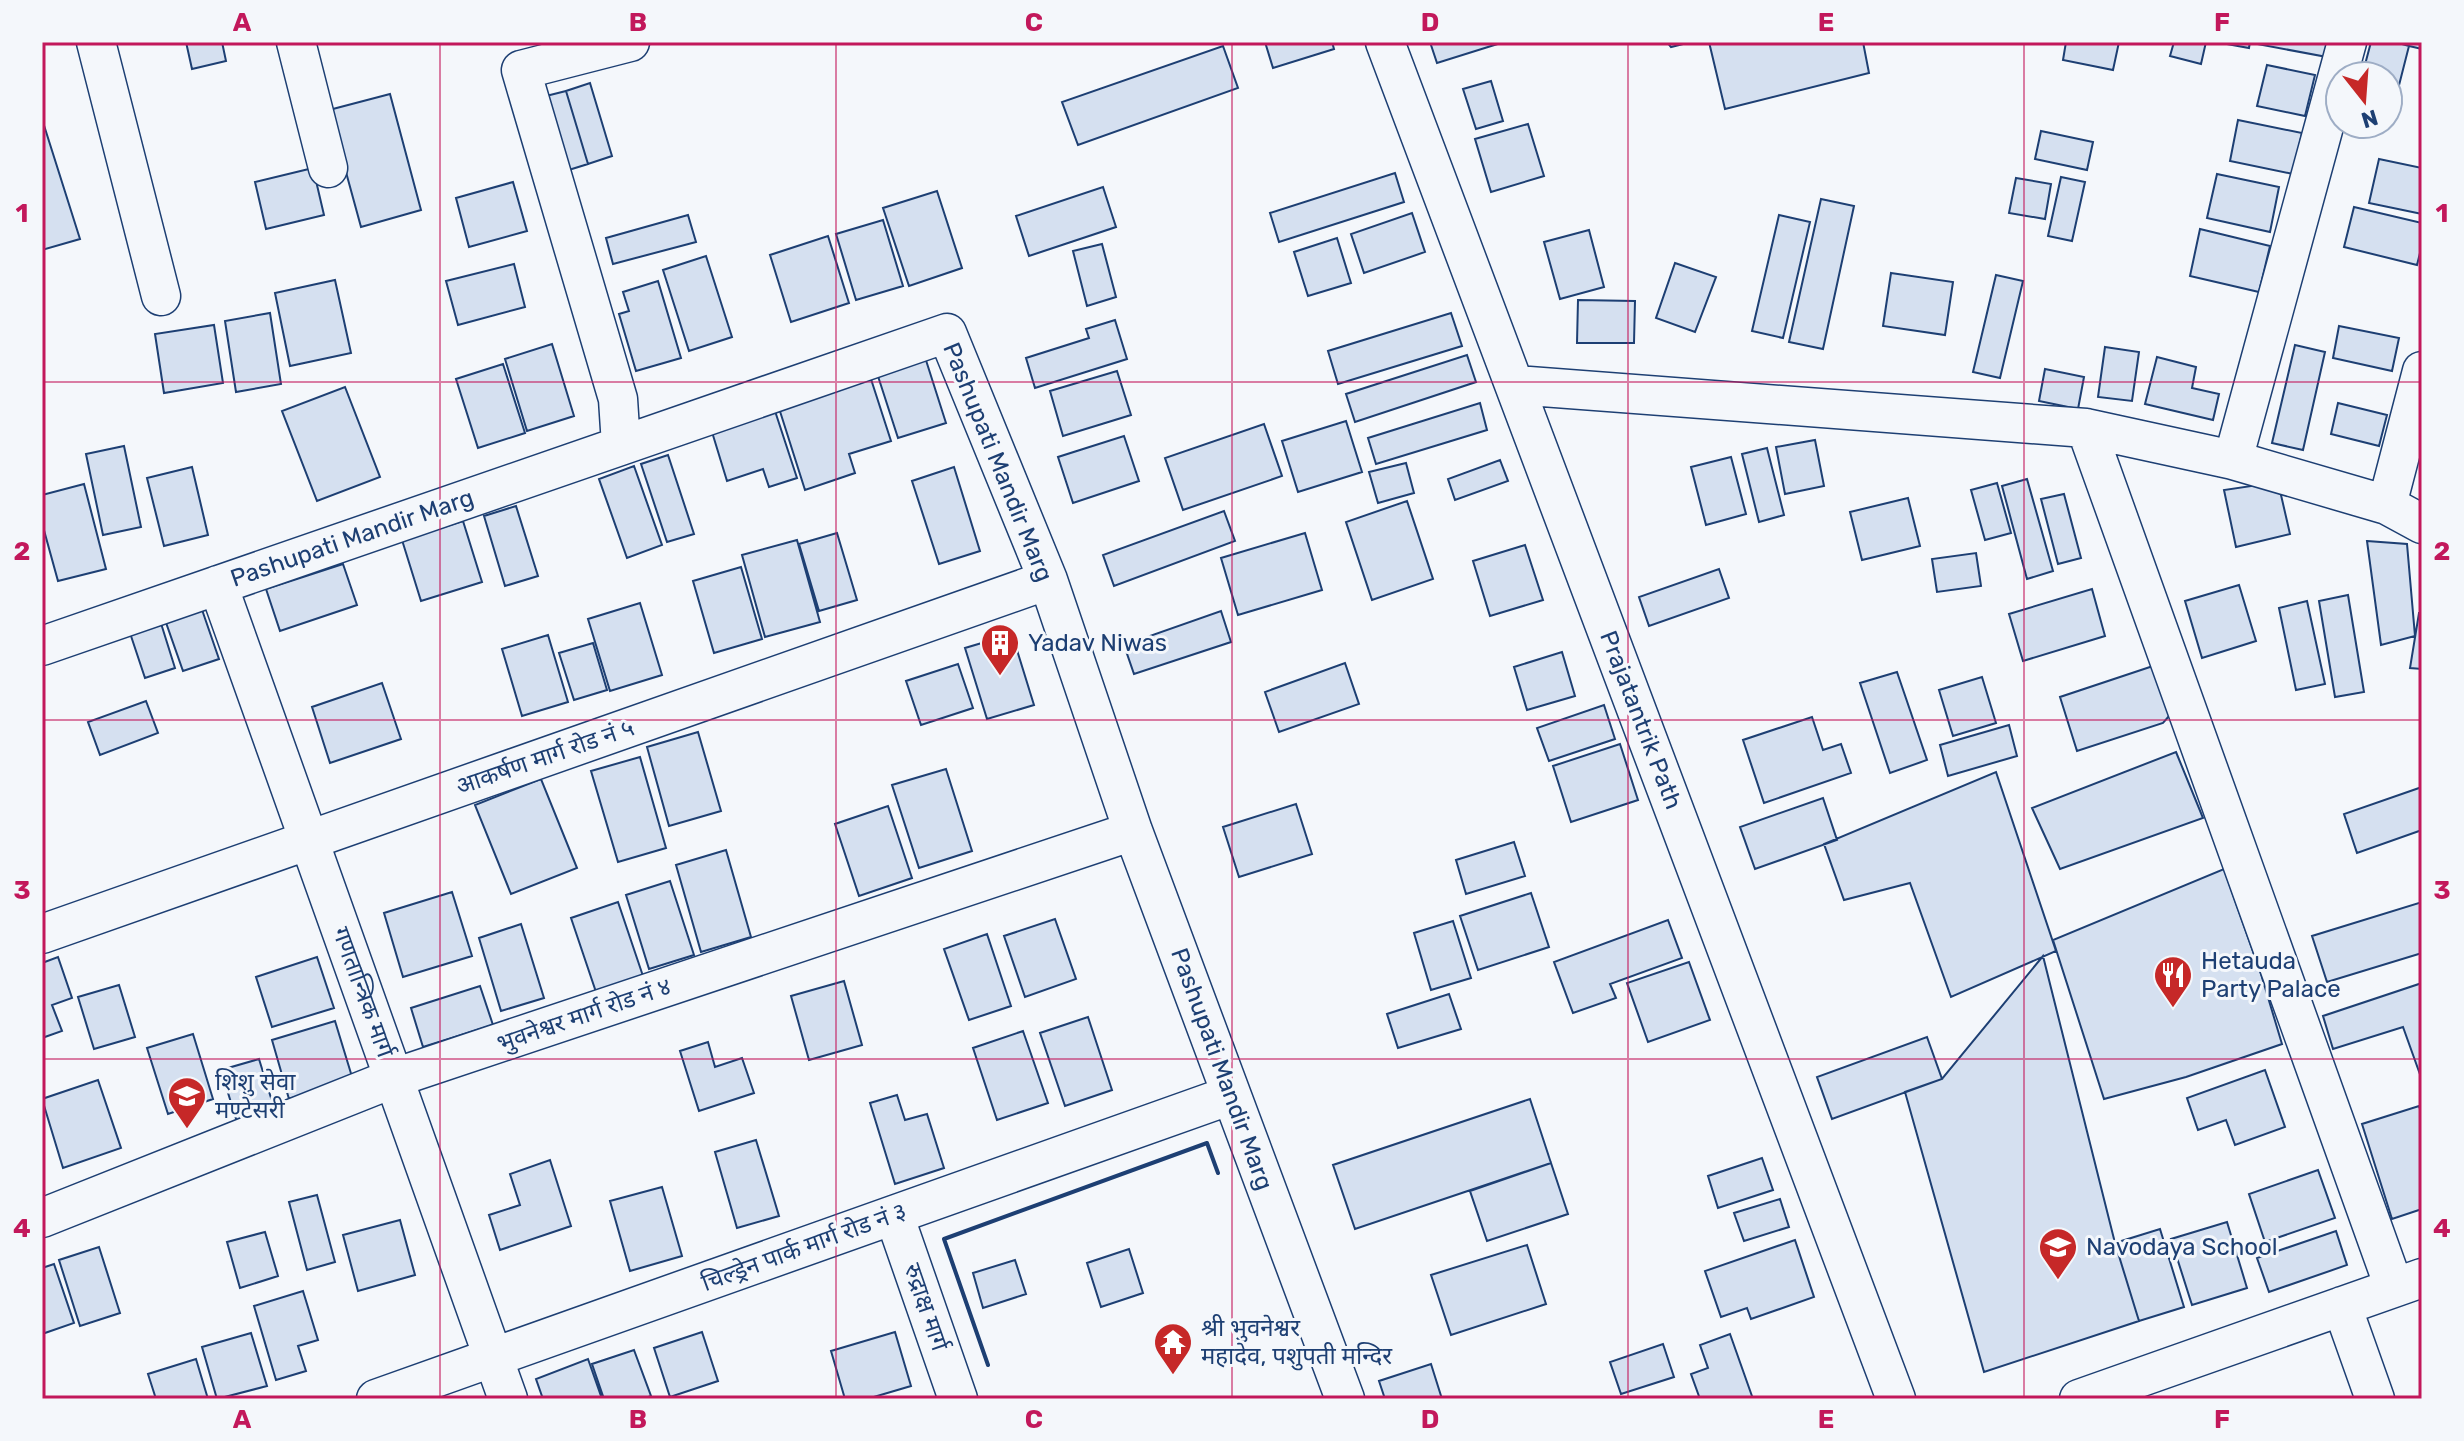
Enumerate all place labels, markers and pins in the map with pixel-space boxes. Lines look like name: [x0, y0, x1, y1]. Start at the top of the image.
building icon: Yadav Niwas: [979, 622, 1021, 677]
place label: Yadav Niwas: [1028, 629, 1167, 657]
place label: Hetauda Party Palace: [2201, 947, 2341, 1003]
restaurant icon: Hetauda Party Palace: [2152, 954, 2194, 1009]
place label: शिशु सेवा मण्टेसरी: [215, 1068, 296, 1124]
school or university icon: शिशु सेवा मण्टेसरी: [166, 1075, 208, 1130]
school or university icon: Navodaya School: [2037, 1226, 2079, 1281]
place label: Navodaya School: [2086, 1233, 2278, 1261]
place label: श्री भुवनेश्वर महादेव, पशुपती मन्दिर: [1201, 1314, 1393, 1371]
temple icon: श्री भुवनेश्वर महादेव, पशुपती मन्दिर: [1152, 1321, 1194, 1376]

